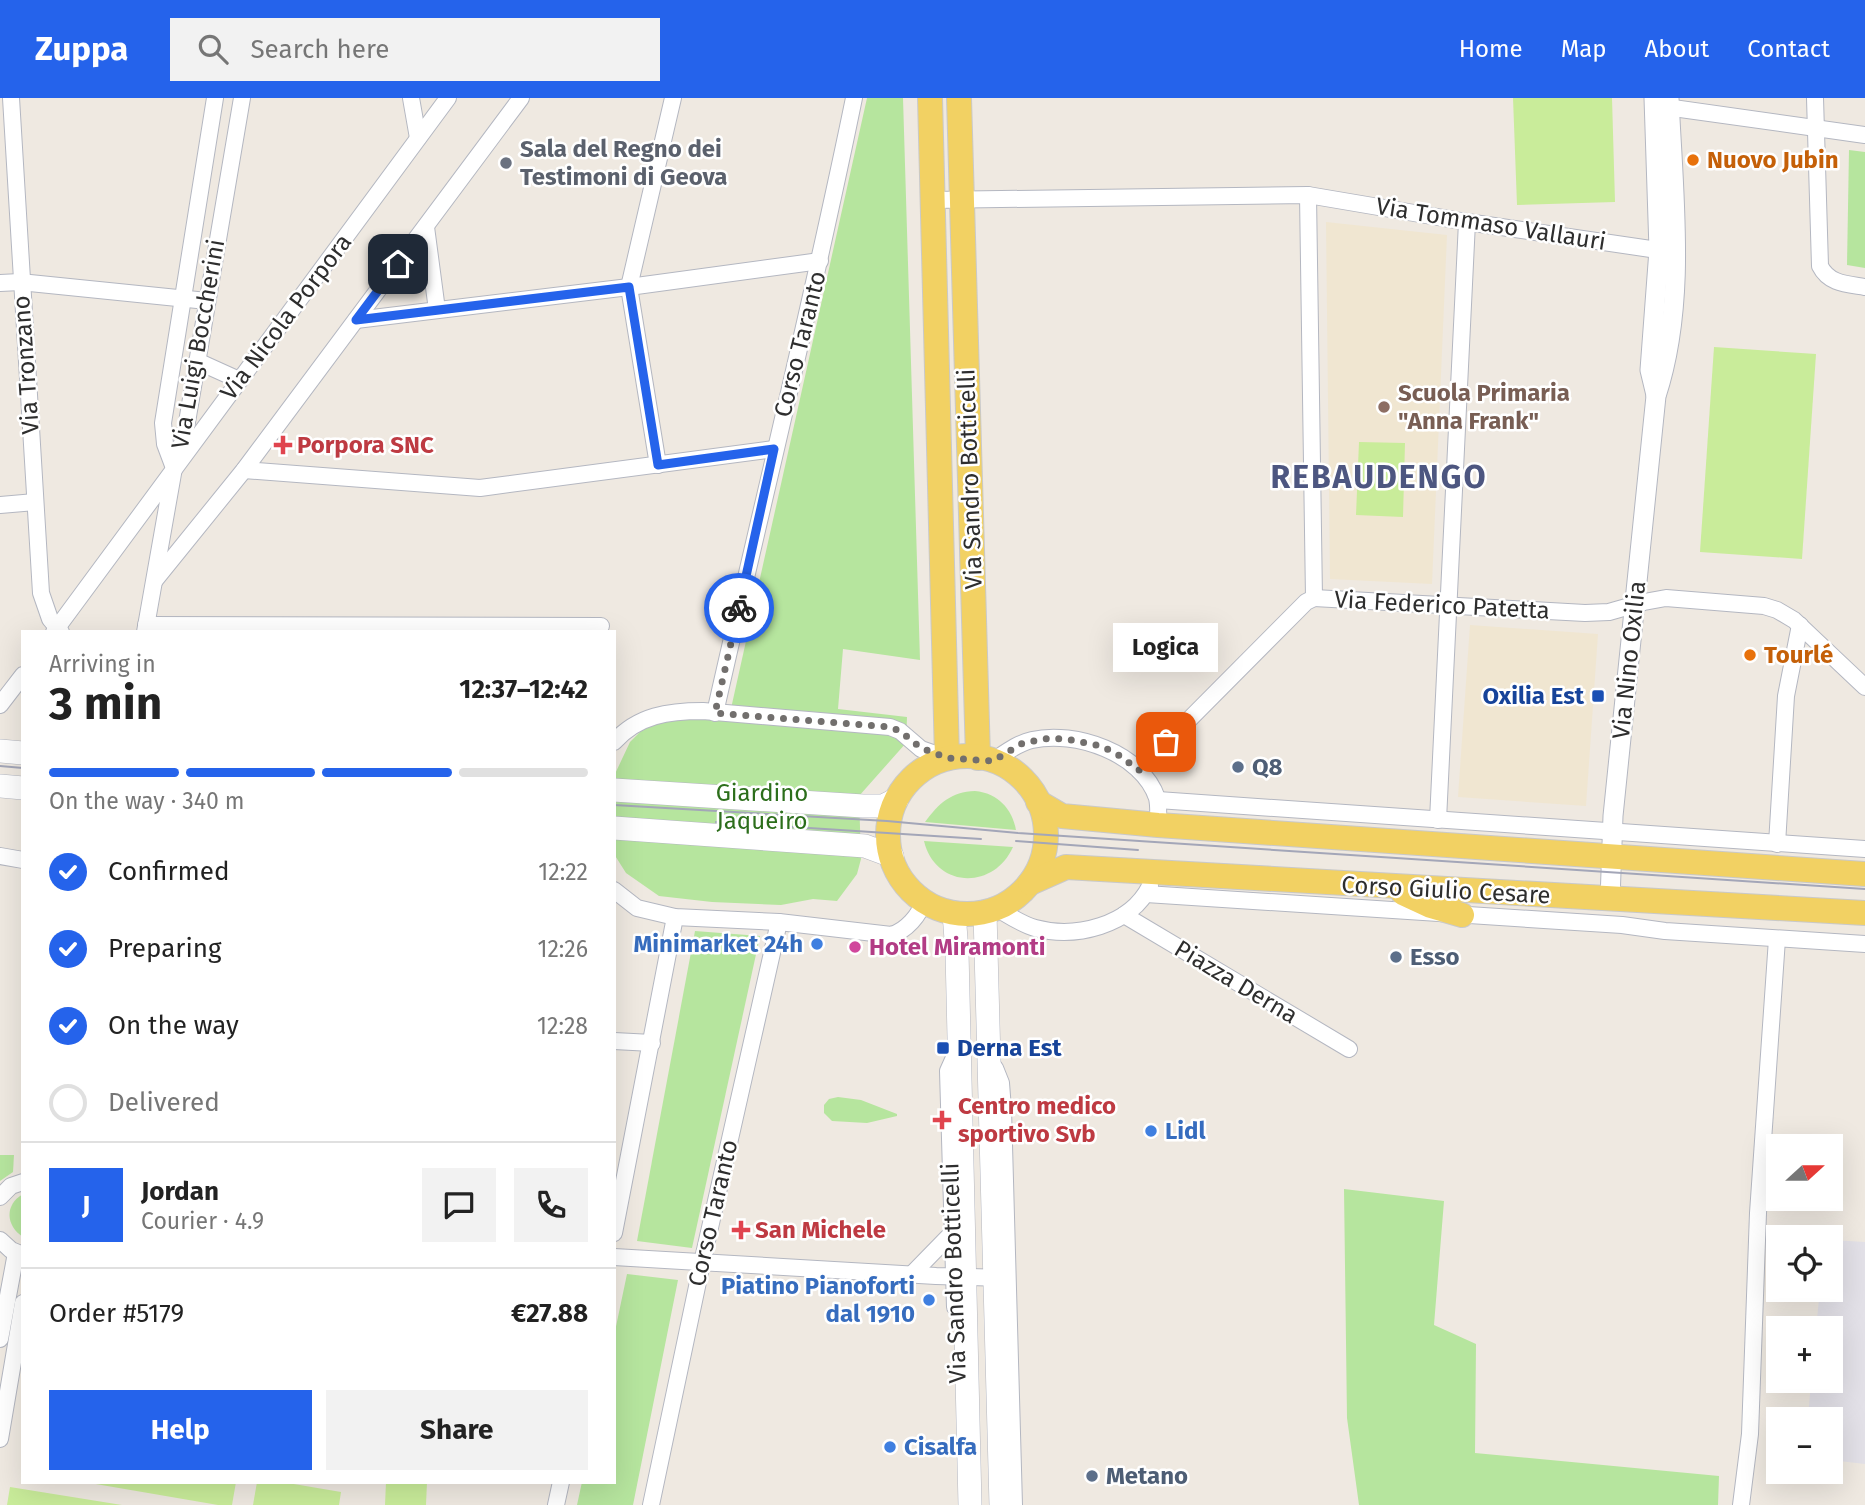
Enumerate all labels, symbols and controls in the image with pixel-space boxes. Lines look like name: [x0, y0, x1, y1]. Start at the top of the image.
search box: [170, 18, 660, 81]
text: Zuppa: [35, 29, 128, 69]
icon: search: [194, 30, 232, 68]
text: Search here: [250, 34, 389, 65]
text: Home: [1459, 35, 1523, 63]
text: Map: [1561, 35, 1607, 63]
text: About: [1645, 35, 1709, 63]
text: Contact: [1747, 35, 1830, 63]
place label: Sala del Regno dei Testimoni di Geova: [520, 135, 727, 191]
place label: Nuovo Jubin: [1707, 146, 1839, 174]
marker: Nuovo Jubin: [1685, 152, 1701, 168]
marker: Sala del Regno dei Testimoni di Geova: [498, 155, 514, 171]
street label: Via Tommaso Vallauri: [1374, 192, 1608, 256]
street label: Via Nicola Porpora: [215, 229, 357, 405]
pin: [368, 234, 428, 294]
street label: Via Luigi Boccherini: [166, 237, 230, 451]
icon: home: [379, 245, 417, 283]
street label: Corso Taranto: [768, 268, 832, 420]
street label: Via Tronzano: [7, 295, 45, 435]
street label: Via Sandro Botticelli: [952, 368, 988, 590]
place label: Scuola Primaria "Anna Frank": [1398, 379, 1570, 435]
marker: Scuola Primaria "Anna Frank": [1376, 399, 1392, 415]
place label: Porpora SNC: [297, 431, 434, 459]
marker: Porpora SNC: [275, 437, 291, 453]
district label: REBAUDENGO: [1270, 458, 1488, 496]
courier: [704, 573, 774, 643]
street label: Via Nino Oxilia: [1607, 580, 1651, 740]
street label: Via Federico Patetta: [1334, 585, 1550, 625]
icon: bike: [720, 589, 758, 627]
callout: Logica: [1114, 623, 1218, 672]
text: Logica: [1132, 633, 1199, 661]
place label: Tourlé: [1764, 641, 1833, 669]
marker: Tourlé: [1742, 647, 1758, 663]
text: Arriving in: [49, 650, 156, 678]
text: 12:37–12:42: [459, 674, 588, 705]
text: 3 min: [49, 676, 162, 731]
place label: Oxilia Est: [1483, 682, 1585, 710]
marker: Oxilia Est: [1590, 688, 1606, 704]
pin: [1136, 712, 1196, 772]
icon: bag: [1147, 723, 1185, 761]
place label: Q8: [1252, 753, 1283, 781]
marker: Q8: [1230, 759, 1246, 775]
park label: Giardino Jaqueiro: [716, 779, 808, 835]
text: On the way · 340 m: [49, 787, 245, 815]
icon: check: [49, 853, 87, 891]
text: Confirmed: [108, 856, 229, 887]
text: 12:22: [538, 858, 588, 886]
street label: Corso Giulio Cesare: [1341, 871, 1551, 909]
icon: check: [49, 930, 87, 968]
place label: Minimarket 24h: [633, 930, 803, 958]
text: Preparing: [108, 933, 221, 964]
place label: Hotel Miramonti: [869, 933, 1046, 961]
street label: Piazza Derna: [1169, 934, 1303, 1030]
text: 12:26: [537, 935, 588, 963]
marker: Minimarket 24h: [809, 936, 825, 952]
marker: Hotel Miramonti: [847, 939, 863, 955]
place label: Esso: [1410, 943, 1460, 971]
marker: Esso: [1388, 949, 1404, 965]
icon: check: [49, 1007, 87, 1045]
text: On the way: [108, 1010, 239, 1041]
text: 12:28: [537, 1012, 588, 1040]
place label: Derna Est: [957, 1034, 1062, 1062]
marker: Derna Est: [935, 1040, 951, 1056]
text: Delivered: [108, 1087, 220, 1118]
place label: Centro medico sportivo Svb: [958, 1092, 1116, 1148]
marker: Centro medico sportivo Svb: [932, 1110, 952, 1130]
place label: Lidl: [1165, 1117, 1206, 1145]
marker: Lidl: [1143, 1123, 1159, 1139]
north arrow: [1766, 1134, 1843, 1211]
map controls: [1766, 1134, 1843, 1484]
street label: Corso Taranto: [683, 1137, 743, 1289]
street label: Via Sandro Botticelli: [936, 1162, 972, 1384]
button: chat: [422, 1168, 496, 1242]
button: phone: [514, 1168, 588, 1242]
text: Jordan: [141, 1176, 219, 1207]
text: J: [82, 1190, 90, 1221]
text: Courier · 4.9: [141, 1207, 264, 1235]
place label: San Michele: [755, 1216, 886, 1244]
marker: San Michele: [733, 1222, 749, 1238]
button: locate: [1766, 1225, 1843, 1302]
place label: Piatino Pianoforti dal 1910: [721, 1272, 915, 1328]
marker: Piatino Pianoforti dal 1910: [921, 1292, 937, 1308]
text: Order #5179: [49, 1298, 184, 1329]
text: €27.88: [511, 1298, 588, 1329]
button: +: [1766, 1316, 1843, 1393]
button: Help: [49, 1390, 312, 1470]
button: Share: [326, 1390, 588, 1470]
button: −: [1766, 1407, 1843, 1484]
place label: Cisalfa: [904, 1433, 977, 1461]
marker: Cisalfa: [882, 1439, 898, 1455]
place label: Metano: [1106, 1462, 1188, 1490]
marker: Metano: [1084, 1468, 1100, 1484]

